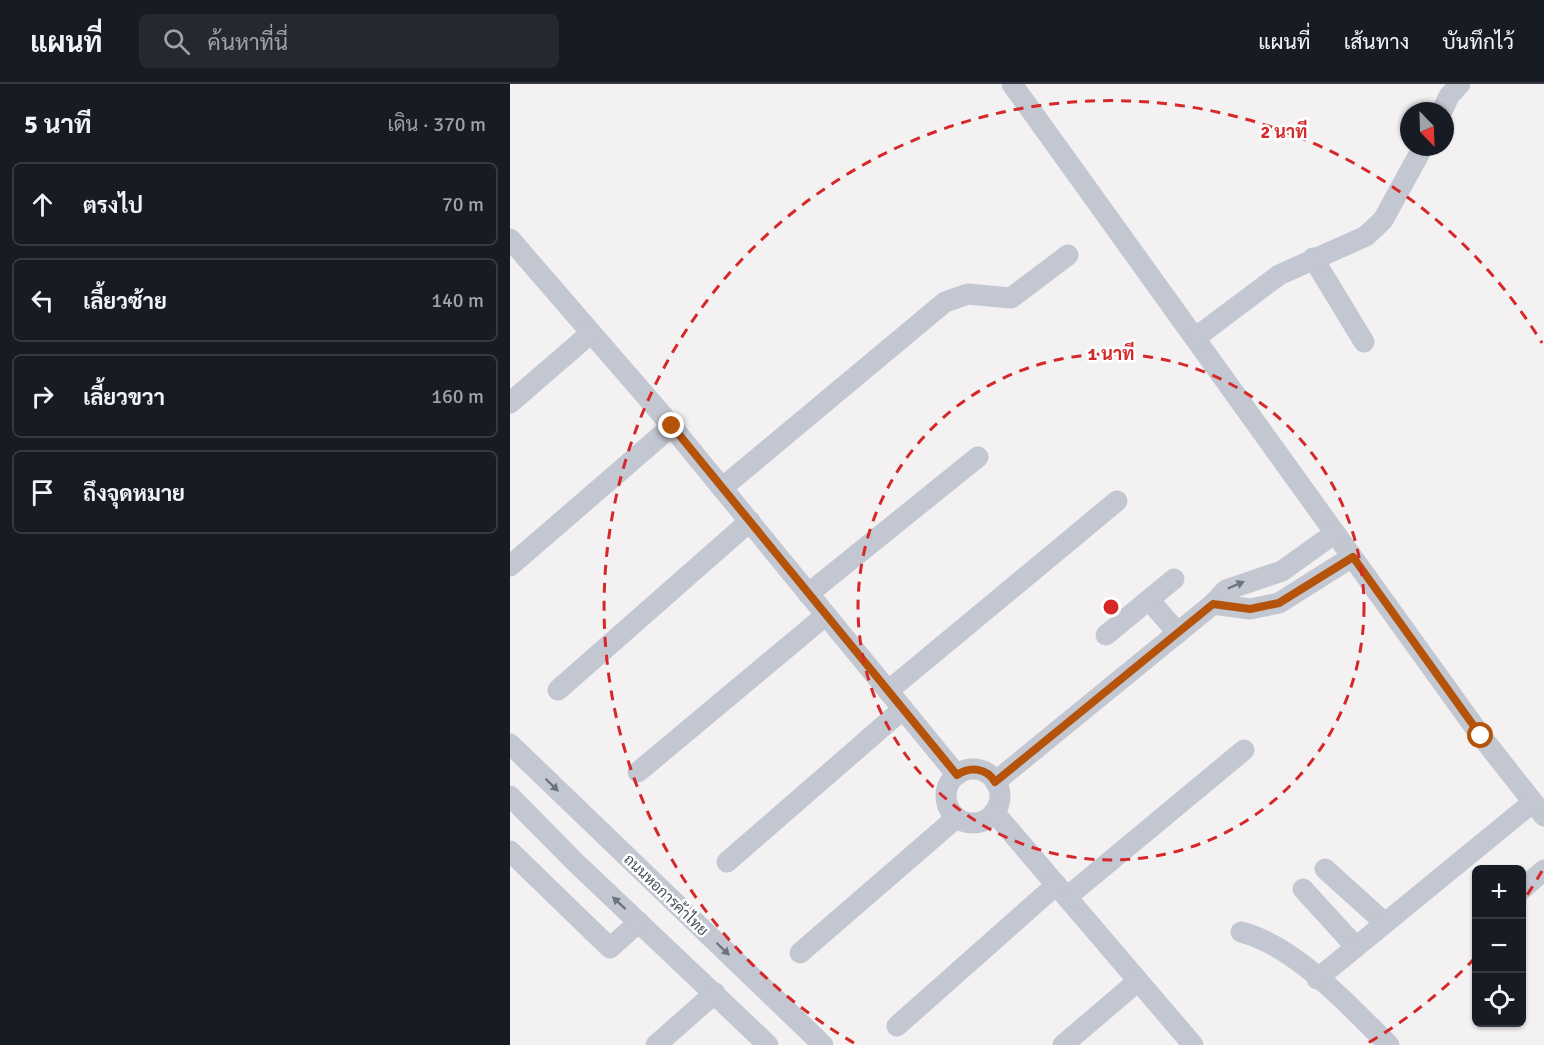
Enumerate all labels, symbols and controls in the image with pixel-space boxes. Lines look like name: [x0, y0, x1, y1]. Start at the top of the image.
search box: [139, 14, 559, 68]
icon: search: [160, 25, 193, 58]
text: แผนที่: [30, 26, 103, 60]
text: ค้นหาที่นี่: [208, 29, 288, 56]
text: แผนที่: [1258, 29, 1311, 55]
text: เส้นทาง: [1344, 29, 1409, 55]
text: บันทึกไว้: [1442, 29, 1514, 55]
north arrow: [1400, 102, 1454, 156]
text: 5 นาที: [24, 109, 92, 141]
text: เดิน · 370 m: [388, 112, 486, 137]
text: 2 นาที: [1261, 119, 1307, 143]
icon: ahead: [26, 188, 59, 221]
text: ตรงไป: [83, 192, 143, 219]
text: 70 m: [442, 192, 484, 217]
icon: left: [26, 284, 59, 317]
text: เลี้ยวซ้าย: [83, 288, 167, 315]
text: 140 m: [431, 288, 484, 313]
text: 1 นาที: [1088, 341, 1134, 365]
icon: right: [26, 380, 59, 413]
text: เลี้ยวขวา: [83, 384, 165, 411]
text: 160 m: [431, 384, 484, 409]
route end: [658, 412, 684, 438]
icon: arrive: [26, 476, 59, 509]
text: ถึงจุดหมาย: [83, 480, 185, 507]
one-way arrow: [1228, 580, 1246, 590]
centre of rings: [1101, 597, 1121, 617]
route start: [1467, 722, 1493, 748]
one-way arrow: [545, 777, 559, 791]
street label: ถนนหอการค้าไทย: [620, 850, 712, 940]
map controls: [1472, 865, 1526, 1027]
button: +: [1472, 865, 1526, 919]
one-way arrow: [613, 897, 627, 911]
button: −: [1472, 919, 1526, 973]
one-way arrow: [715, 942, 730, 956]
button: locate: [1472, 973, 1526, 1027]

